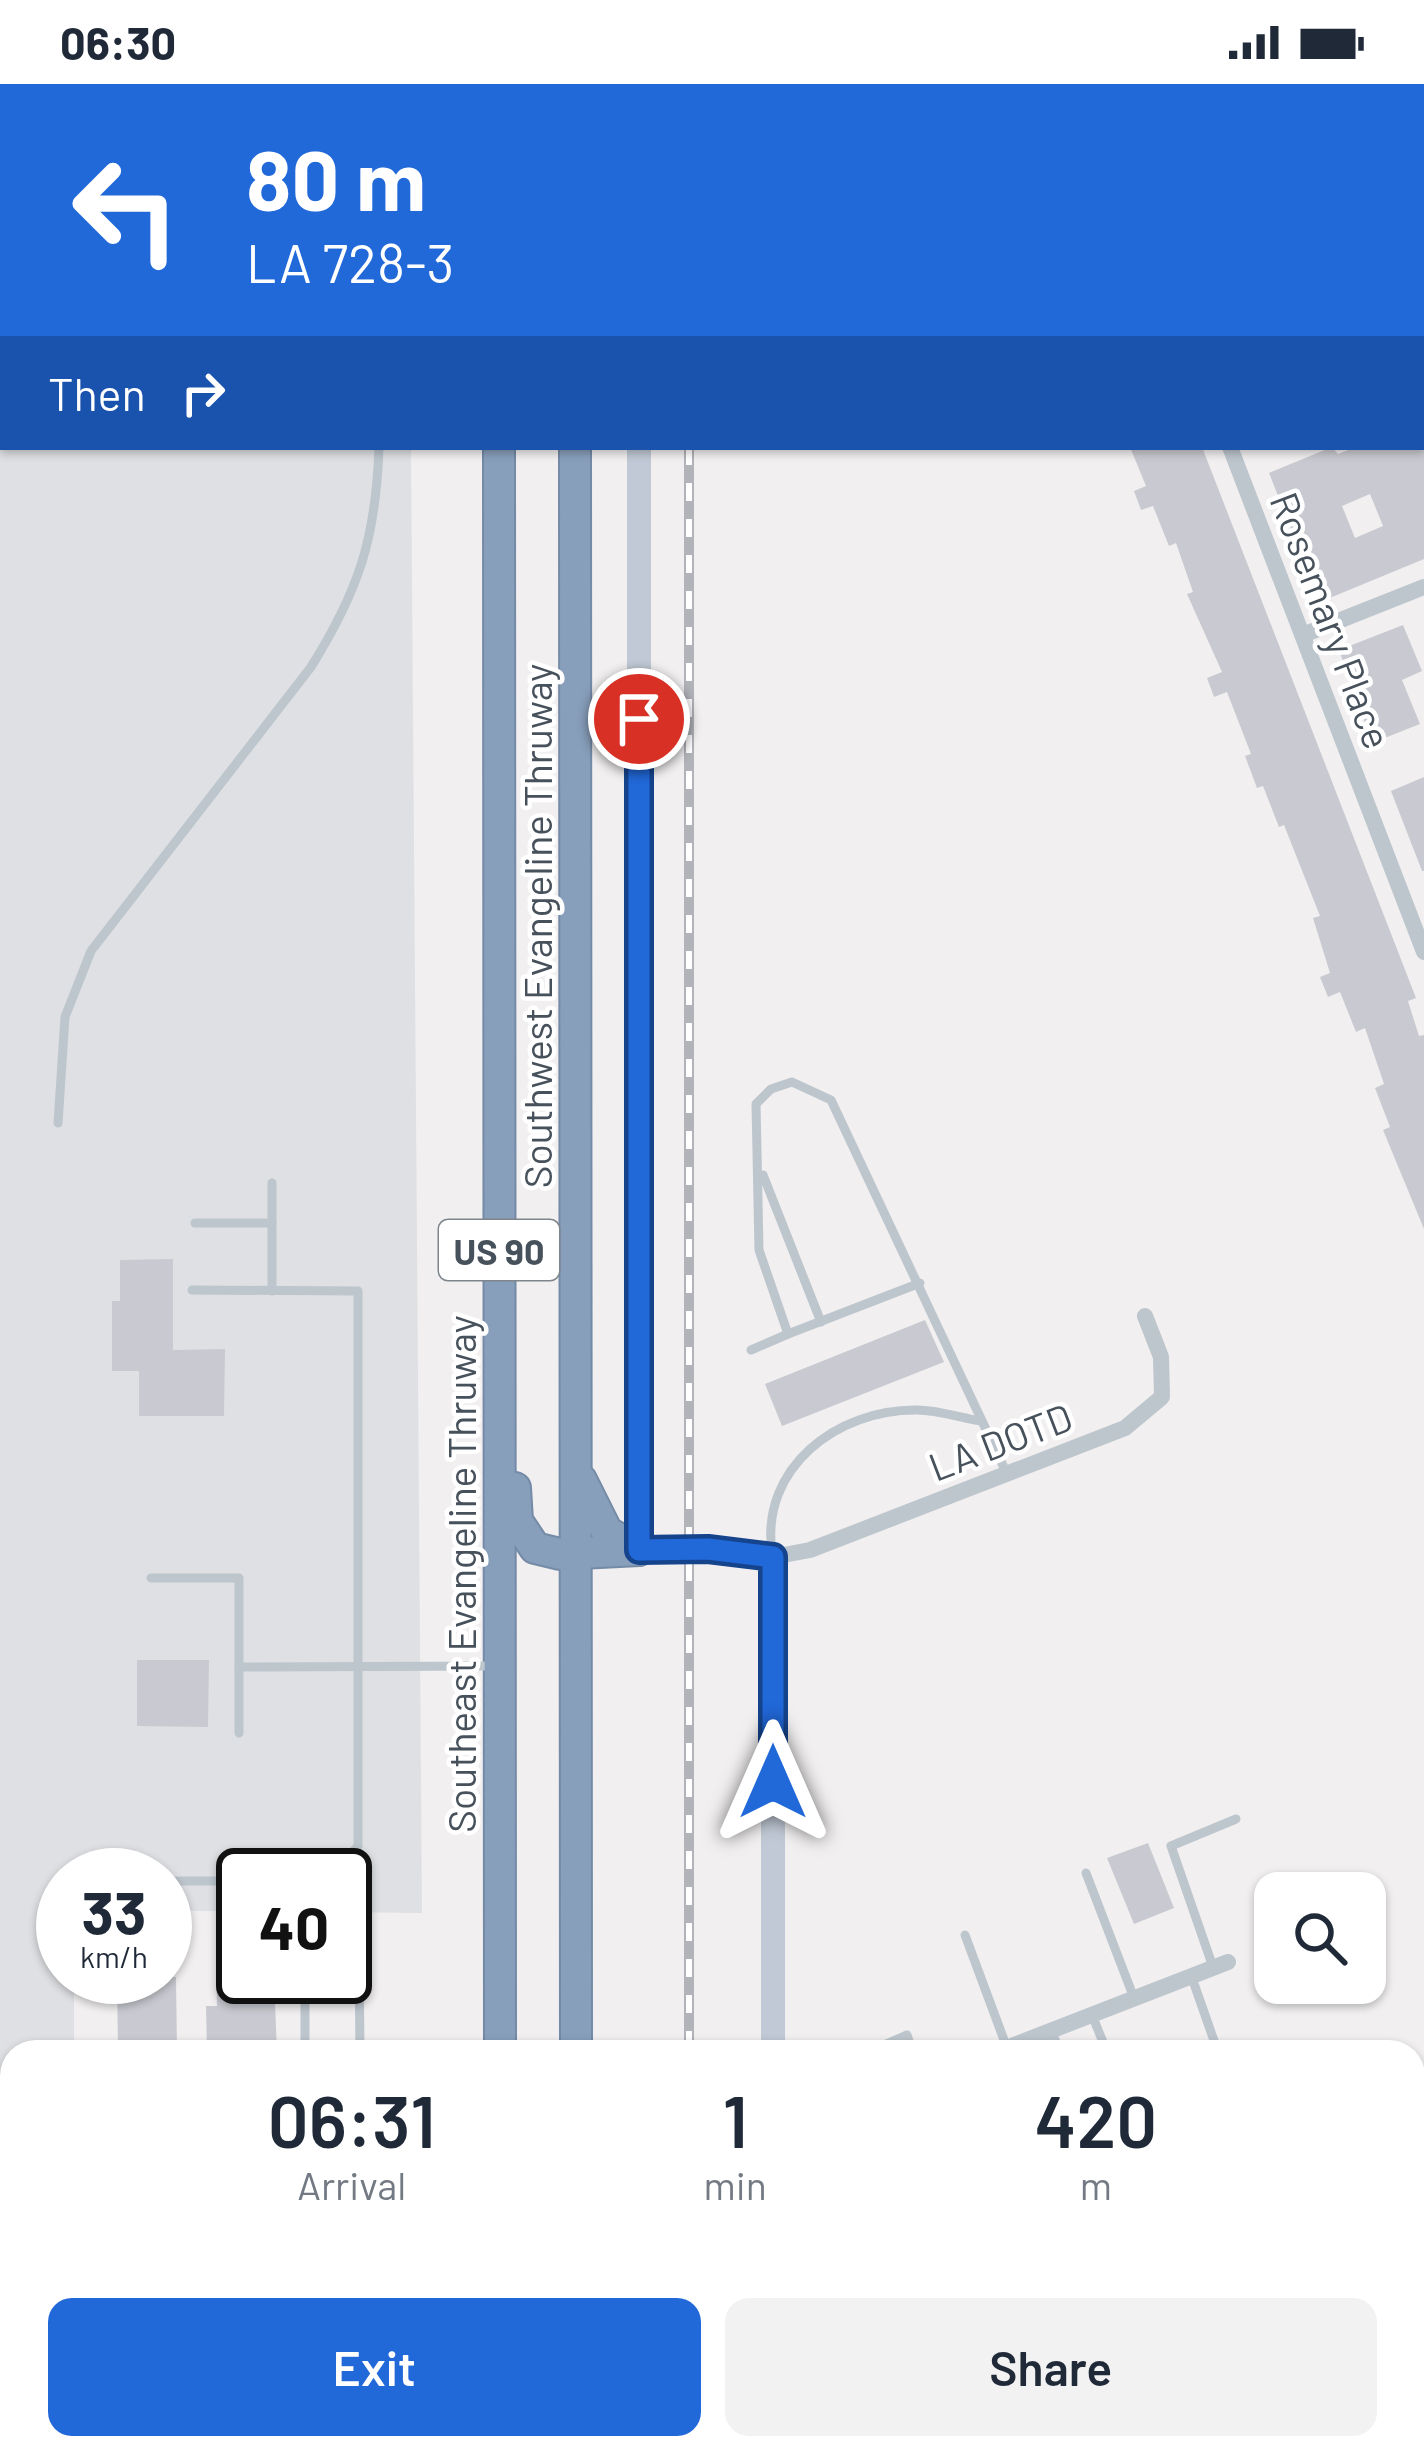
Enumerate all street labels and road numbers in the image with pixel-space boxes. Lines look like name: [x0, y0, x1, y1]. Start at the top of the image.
street label: Rosemary Place: [1262, 485, 1402, 755]
street label: Southwest Evangeline Thruway: [513, 664, 560, 1188]
road number: US 90: [439, 1220, 559, 1280]
street label: Southeast Evangeline Thruway: [437, 1315, 484, 1833]
street label: LA DOTD: [922, 1392, 1078, 1490]

